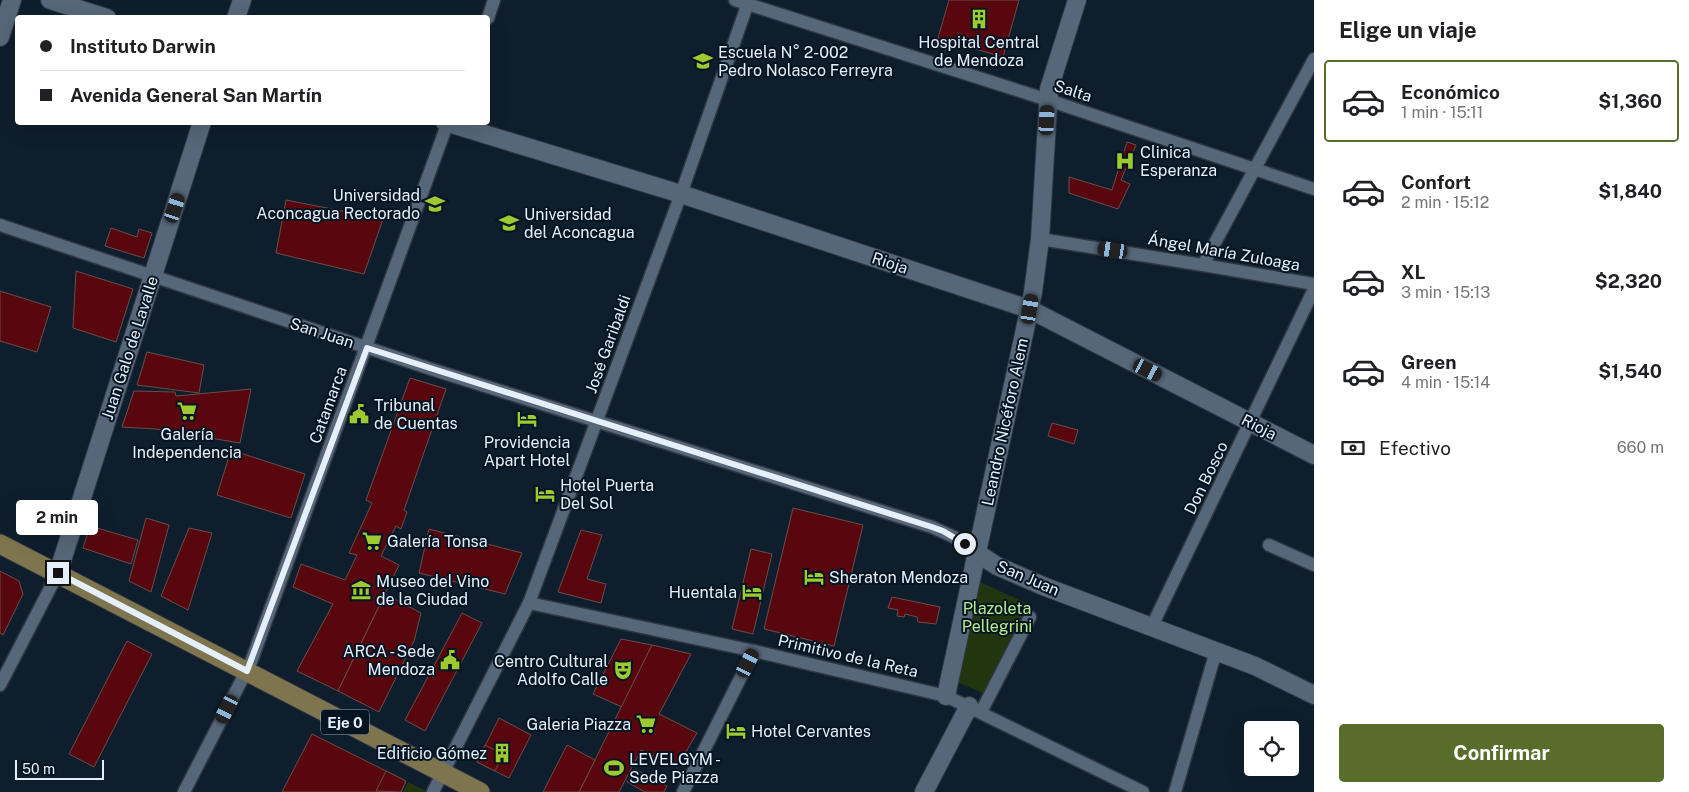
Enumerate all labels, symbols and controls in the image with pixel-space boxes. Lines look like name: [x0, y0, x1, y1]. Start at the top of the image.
building icon: Hospital Central de Mendoza: [968, 8, 990, 30]
text: Elige un viaje: [1339, 17, 1477, 43]
place label: Hospital Central de Mendoza: [918, 33, 1040, 70]
text: Instituto Darwin: [70, 35, 216, 57]
place label: Escuela N° 2-002 Pedro Nolasco Ferreyra: [718, 43, 893, 80]
school or university icon: Escuela N° 2-002 Pedro Nolasco Ferreyra: [692, 50, 714, 72]
street label: Salta: [1052, 76, 1094, 106]
icon: car: [1341, 79, 1386, 124]
text: Económico: [1401, 81, 1500, 103]
text: Avenida General San Martín: [70, 84, 322, 106]
text: $1,360: [1598, 90, 1662, 112]
text: 1 min · 15:11: [1401, 103, 1483, 122]
car: [1038, 105, 1055, 135]
place label: Clinica Esperanza: [1140, 143, 1217, 180]
hospital icon: Clinica Esperanza: [1114, 150, 1136, 172]
icon: car: [1341, 169, 1386, 214]
text: Confort: [1401, 171, 1471, 193]
text: $1,840: [1598, 180, 1662, 202]
place label: Universidad Aconcagua Rectorado: [256, 186, 420, 223]
car: [163, 191, 186, 225]
school or university icon: Universidad Aconcagua Rectorado: [424, 193, 446, 215]
text: 2 min · 15:12: [1401, 193, 1489, 212]
place label: Universidad del Aconcagua: [524, 205, 635, 242]
school or university icon: Universidad del Aconcagua: [498, 212, 520, 234]
street label: Ángel María Zuloaga: [1146, 228, 1302, 275]
car: [1097, 240, 1128, 260]
street label: Rioja: [870, 248, 910, 278]
icon: car: [1341, 259, 1386, 304]
text: XL: [1401, 261, 1426, 283]
text: $2,320: [1595, 270, 1662, 292]
street label: Juan Galo de Lavalle: [98, 274, 162, 422]
text: 3 min · 15:13: [1401, 283, 1490, 302]
street label: José Garibaldi: [581, 292, 635, 396]
car: [1020, 293, 1039, 325]
street label: San Juan: [288, 314, 356, 352]
street label: Leandro Nicéforo Alem: [978, 336, 1032, 508]
icon: car: [1341, 349, 1386, 394]
text: Green: [1401, 351, 1456, 373]
car: [1131, 357, 1164, 383]
text: $1,540: [1598, 360, 1662, 382]
street label: Catamarca: [305, 364, 351, 446]
text: 4 min · 15:14: [1401, 373, 1490, 392]
place label: Tribunal de Cuentas: [374, 396, 458, 433]
supermarket icon: Galería Independencia: [176, 400, 198, 422]
public building icon: Tribunal de Cuentas: [348, 403, 370, 425]
hotel icon: Providencia Apart Hotel: [516, 408, 538, 430]
street label: Rioja: [1238, 410, 1280, 444]
place label: Galería Independencia: [132, 425, 242, 462]
place label: Providencia Apart Hotel: [484, 433, 570, 470]
icon: cash: [1339, 434, 1367, 462]
text: Efectivo: [1379, 437, 1451, 459]
street label: Don Bosco: [1180, 438, 1232, 518]
text: 660 m: [1617, 438, 1664, 457]
place label: Hotel Puerta Del Sol: [560, 476, 654, 513]
hotel icon: Hotel Puerta Del Sol: [534, 483, 556, 505]
callout: 2 min: [17, 500, 99, 536]
text: 2 min: [36, 508, 78, 527]
supermarket icon: Galería Tonsa: [361, 530, 383, 552]
place label: Galería Tonsa: [387, 532, 488, 551]
route start: [954, 533, 976, 555]
street label: San Juan: [994, 556, 1062, 600]
route end: [47, 562, 69, 584]
hotel icon: Sheraton Mendoza: [803, 566, 825, 588]
place label: Sheraton Mendoza: [829, 568, 968, 587]
place label: Museo del Vino de la Ciudad: [376, 572, 489, 609]
museum icon: Museo del Vino de la Ciudad: [350, 579, 372, 601]
hotel icon: Huentala: [741, 581, 763, 603]
place label: Huentala: [669, 583, 737, 602]
park label: Plazoleta Pellegrini: [962, 599, 1032, 636]
street label: Primitivo de la Reta: [776, 631, 920, 681]
place label: ARCA - Sede Mendoza: [343, 642, 435, 679]
car: [734, 646, 761, 680]
public building icon: ARCA - Sede Mendoza: [439, 649, 461, 671]
place label: Centro Cultural Adolfo Calle: [494, 652, 608, 689]
theatre icon: Centro Cultural Adolfo Calle: [612, 659, 634, 681]
car: [213, 692, 240, 726]
road number: Eje 0: [321, 710, 369, 734]
supermarket icon: Galeria Piazza: [635, 713, 657, 735]
place label: Galeria Piazza: [527, 715, 631, 734]
hotel icon: Hotel Cervantes: [725, 720, 747, 742]
map controls: [1244, 721, 1299, 776]
button: locate: [1244, 721, 1299, 776]
place label: Hotel Cervantes: [751, 722, 871, 741]
button: Confirmar: [1339, 724, 1664, 782]
building icon: Edificio Gómez: [491, 742, 513, 764]
place label: Edificio Gómez: [377, 744, 487, 763]
place label: LEVELGYM - Sede Piazza: [629, 750, 721, 787]
scale bar: [15, 757, 104, 780]
sports icon: LEVELGYM - Sede Piazza: [603, 757, 625, 779]
text: 50 m: [22, 761, 55, 777]

